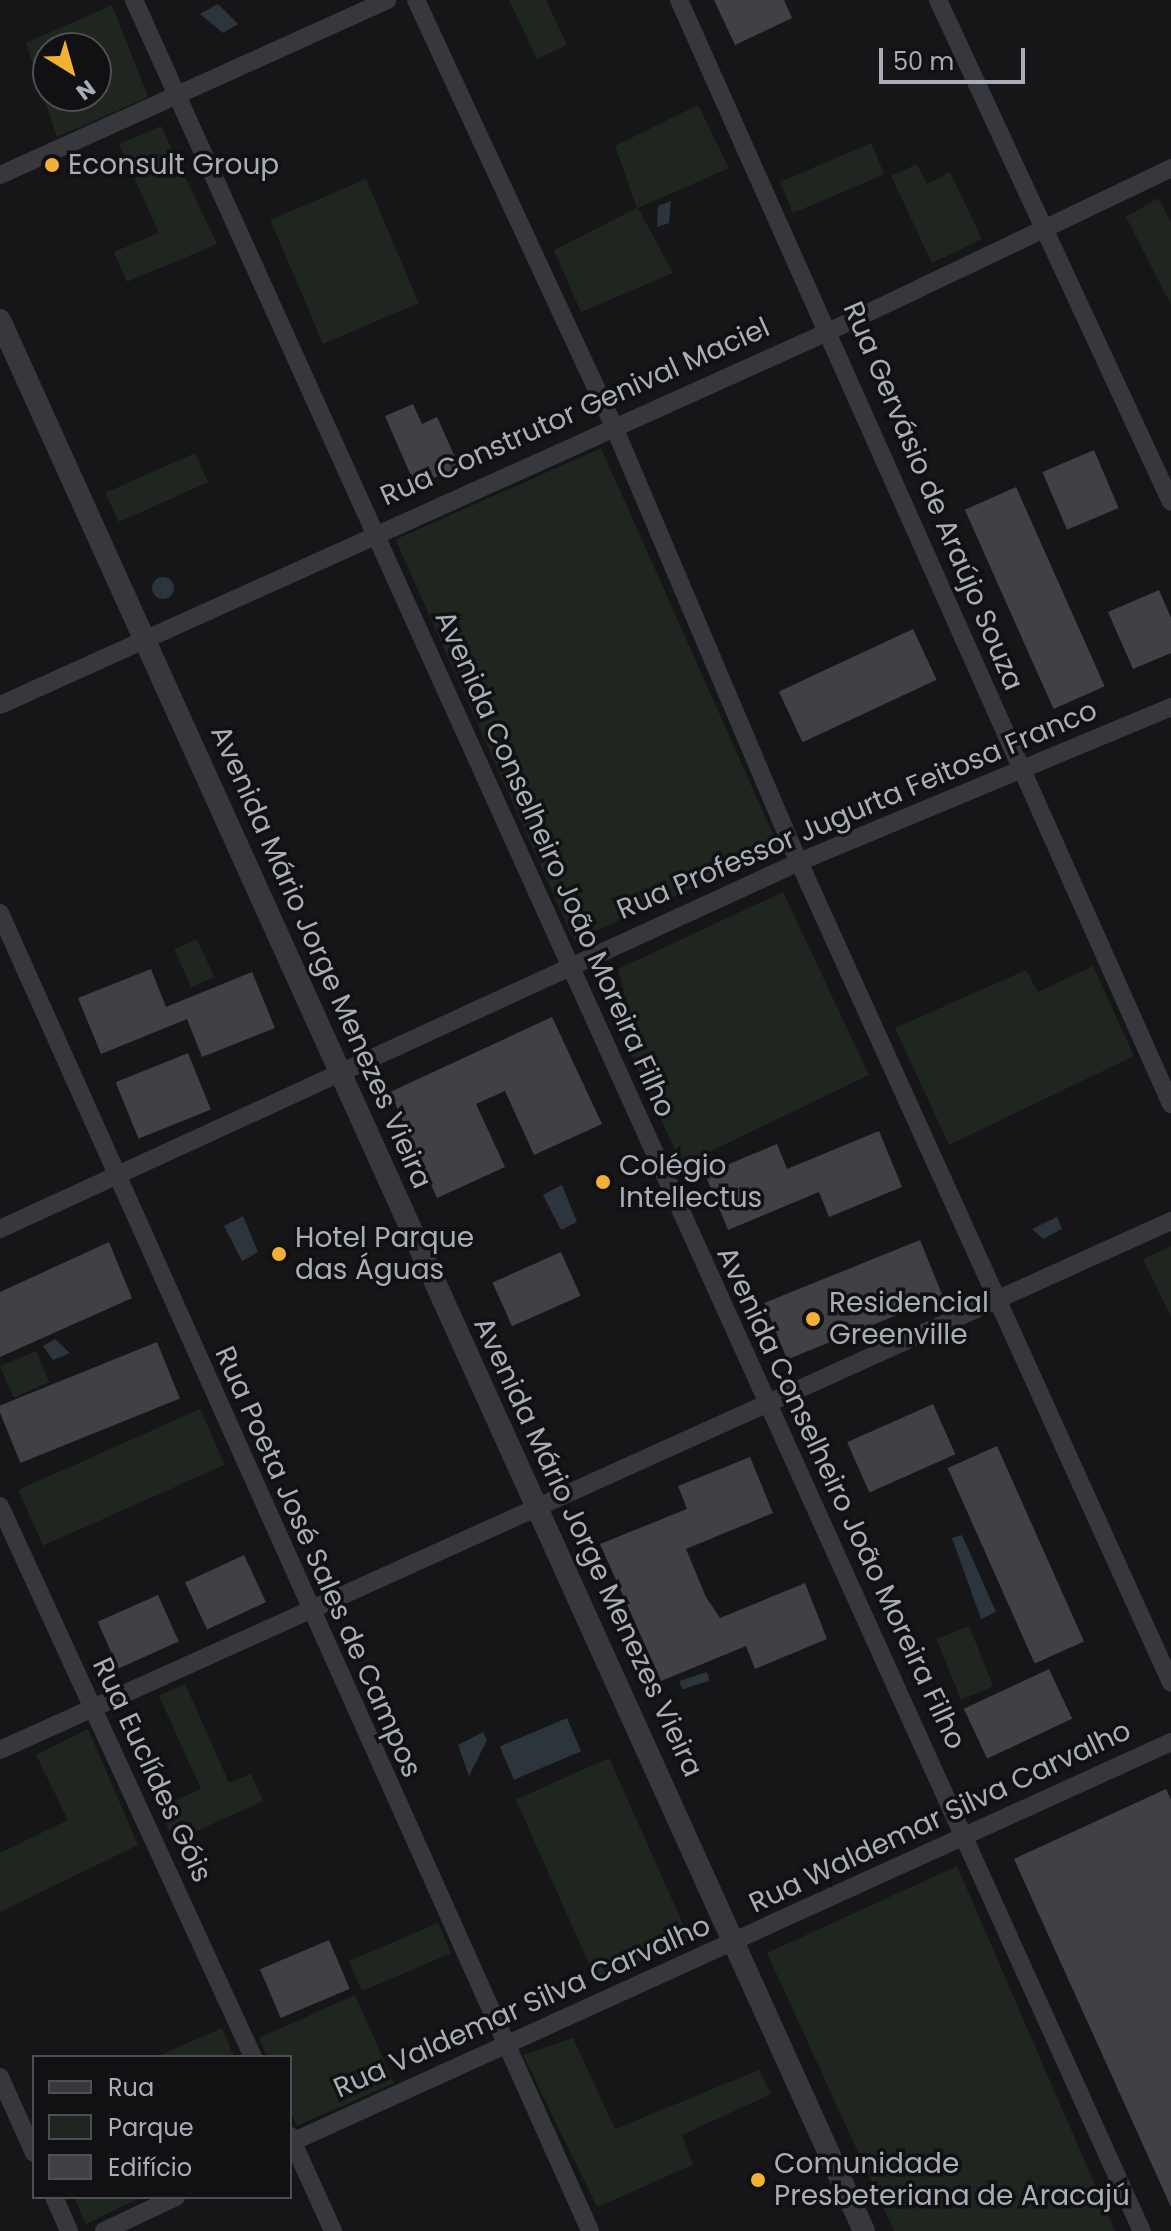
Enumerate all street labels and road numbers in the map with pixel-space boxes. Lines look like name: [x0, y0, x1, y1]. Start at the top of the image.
street label: Rua Gervásio de Araújo Souza: [836, 297, 1030, 695]
street label: Rua Construtor Genival Maciel: [375, 311, 775, 513]
street label: Avenida Conselheiro João Moreira Filho: [428, 606, 682, 1122]
street label: Rua Professor Jugurta Feitosa Franco: [612, 693, 1102, 927]
street label: Avenida Mário Jorge Menezes Vieira: [203, 720, 439, 1194]
street label: Avenida Conselheiro João Moreira Filho: [709, 1241, 973, 1755]
street label: Avenida Mário Jorge Menezes Vieira: [466, 1312, 710, 1782]
street label: Rua Poeta José Sales de Campos: [207, 1341, 429, 1783]
street label: Rua Euclídes Góis: [85, 1652, 219, 1888]
street label: Rua Waldemar Silva Carvalho: [744, 1714, 1136, 1920]
street label: Rua Valdemar Silva Carvalho: [328, 1909, 716, 2105]

